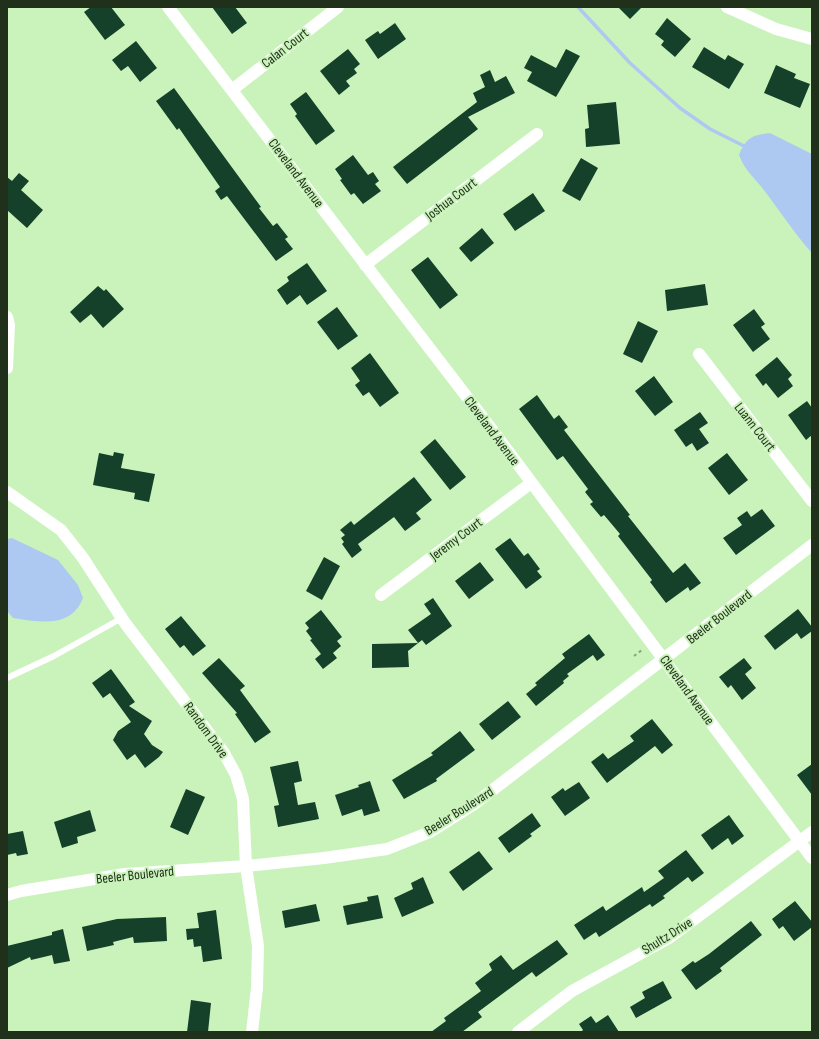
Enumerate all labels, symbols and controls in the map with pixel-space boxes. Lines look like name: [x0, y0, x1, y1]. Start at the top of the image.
street label: Calan Court: [258, 24, 312, 72]
street label: Cleveland Avenue: [264, 135, 328, 211]
street label: Joshua Court: [421, 174, 480, 224]
street label: Cleveland Avenue: [460, 393, 524, 469]
street label: Luann Court: [731, 399, 779, 455]
street label: Jeremy Court: [426, 514, 486, 565]
street label: Beeler Boulevard: [683, 586, 755, 648]
street label: Cleveland Avenue: [656, 652, 718, 728]
street label: Random Drive: [180, 699, 232, 761]
street label: Beeler Boulevard: [421, 783, 497, 839]
street label: Beeler Boulevard: [95, 862, 175, 888]
street label: Shultz Drive: [639, 914, 695, 958]

